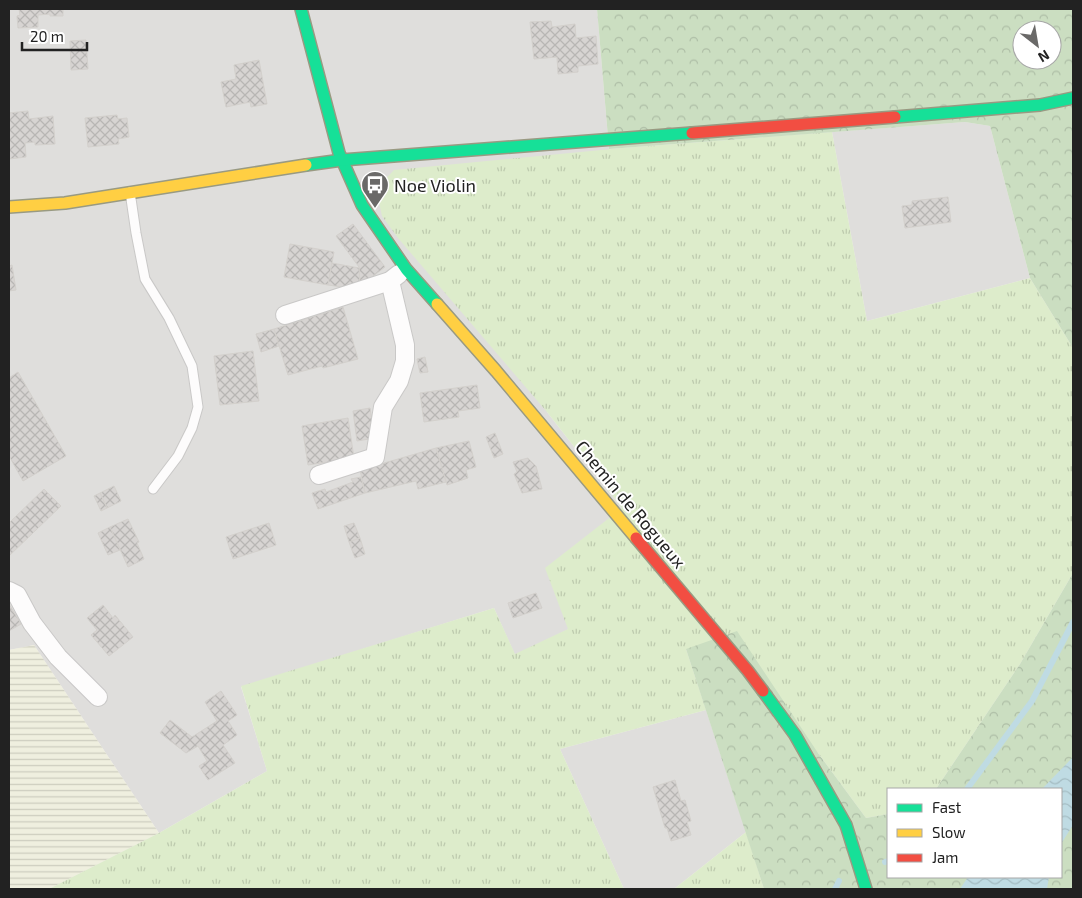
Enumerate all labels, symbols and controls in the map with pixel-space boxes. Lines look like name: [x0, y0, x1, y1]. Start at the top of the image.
scale bar: [22, 20, 88, 52]
north arrow: [1012, 20, 1062, 70]
text: 20 m: [30, 27, 64, 45]
text: N: [1035, 47, 1053, 66]
bus stop icon: Noe Violin: [360, 170, 390, 209]
place label: Noe Violin: [394, 174, 476, 196]
street label: Chemin de Rogueux: [571, 436, 691, 573]
legend: [887, 788, 1062, 878]
text: Fast: [932, 798, 962, 816]
text: Slow: [932, 823, 966, 841]
text: Jam: [932, 848, 958, 866]

